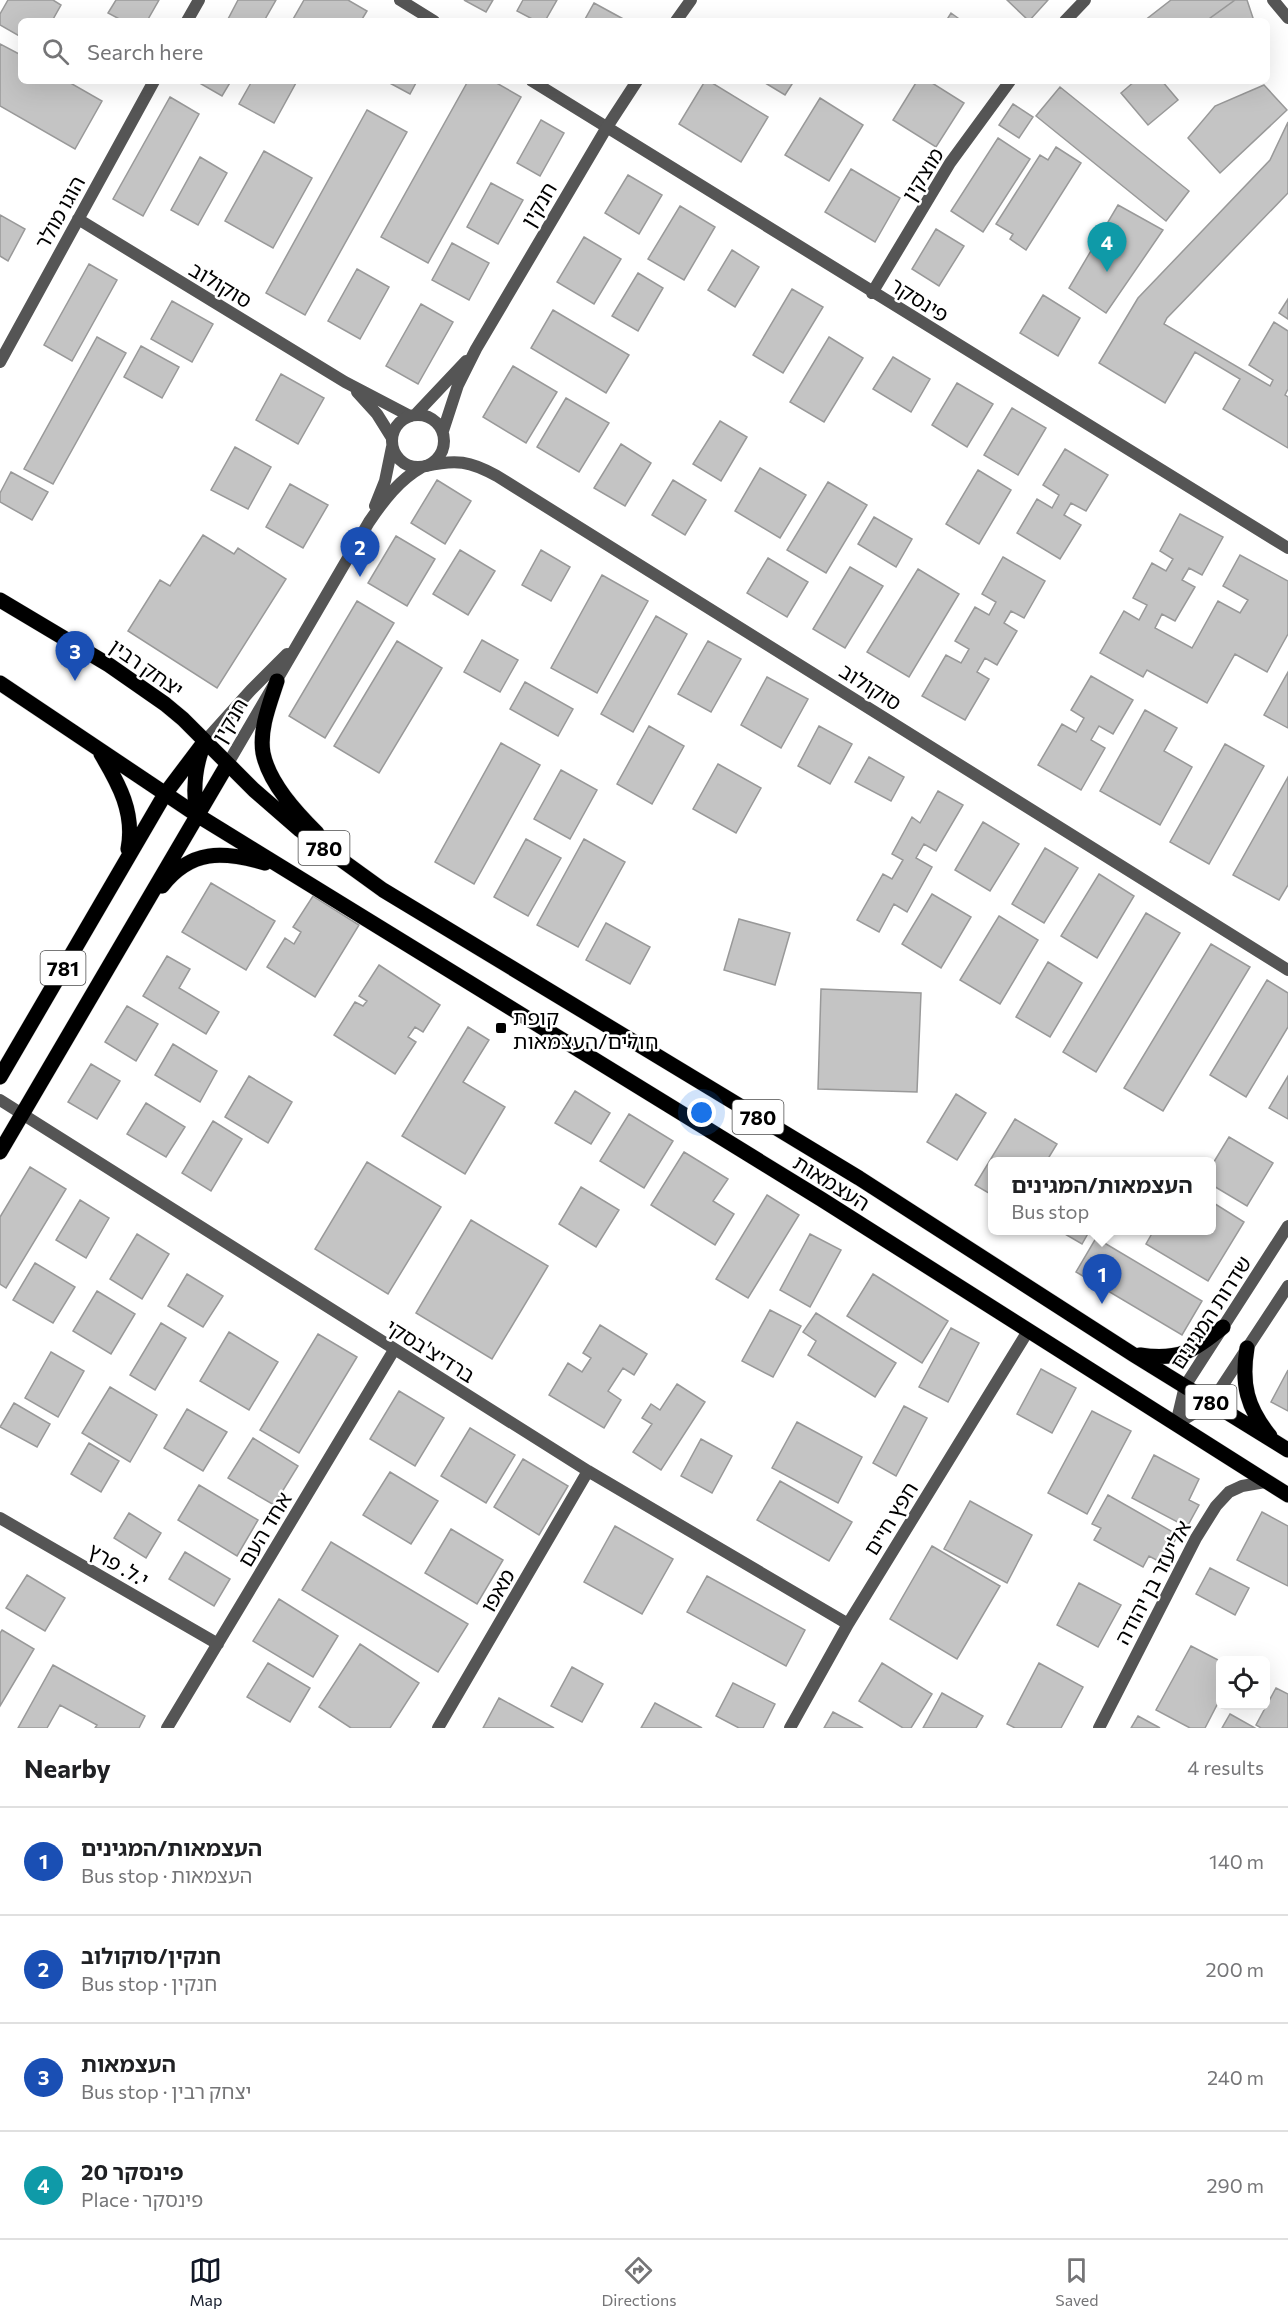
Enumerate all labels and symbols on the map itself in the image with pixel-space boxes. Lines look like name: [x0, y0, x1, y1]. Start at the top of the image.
street label: מוצקין: [896, 143, 948, 205]
street label: הוגו מולר: [29, 171, 89, 253]
street label: חנקין: [515, 177, 561, 231]
pin: 4: [1088, 222, 1126, 272]
street label: סוקולוב: [185, 256, 257, 312]
street label: פינסקר: [886, 271, 954, 327]
pin: 2: [340, 528, 380, 577]
pin: 3: [56, 632, 94, 681]
street label: יצחק רבין: [105, 633, 189, 701]
street label: סוקולוב: [835, 657, 907, 715]
street label: חנקין: [206, 693, 252, 747]
road number: 780: [298, 831, 350, 865]
road number: 781: [40, 951, 86, 985]
place label: קופת חולים/העצמאות: [513, 1004, 659, 1053]
marker: קופת חולים/העצמאות: [494, 1021, 508, 1035]
your location: [687, 1098, 716, 1127]
road number: 780: [732, 1100, 783, 1134]
street label: העצמאות: [789, 1149, 875, 1215]
street label: שדרות המגינים: [1164, 1251, 1256, 1373]
pin: 1: [1082, 1254, 1122, 1304]
street label: ברדיצ'בסקי: [382, 1313, 480, 1387]
road number: 780: [1186, 1385, 1236, 1419]
street label: חפץ חיים: [858, 1477, 922, 1559]
street label: אחד העם: [232, 1487, 296, 1571]
street label: אליעזר בן יהודה: [1109, 1516, 1195, 1648]
street label: י.ל. פרץ: [84, 1537, 154, 1591]
street label: מאפו: [475, 1564, 519, 1616]

